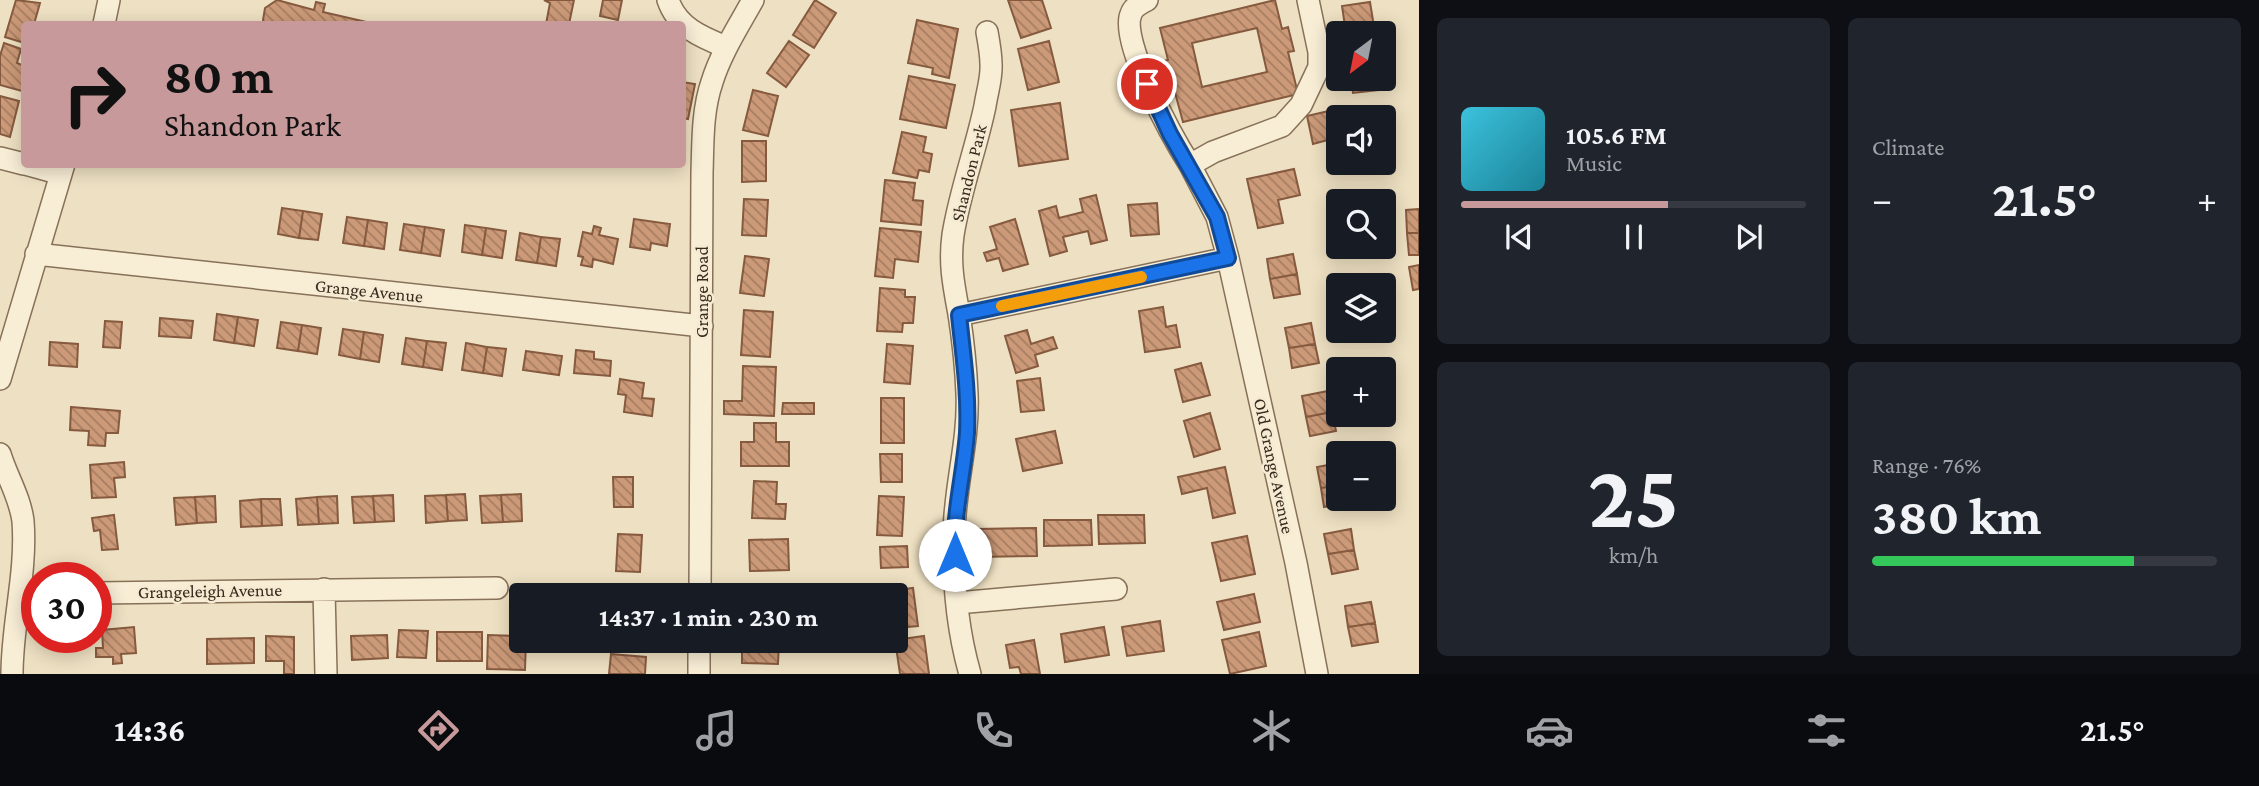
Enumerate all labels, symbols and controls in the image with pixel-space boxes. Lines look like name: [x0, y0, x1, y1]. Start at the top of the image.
north arrow: [1326, 21, 1396, 91]
map controls: [1326, 21, 1396, 511]
icon: right: [49, 49, 140, 140]
text: 80 m: [164, 49, 273, 104]
pin: [1117, 54, 1177, 114]
icon: arrive: [1128, 65, 1166, 103]
button: sound: [1326, 105, 1396, 175]
text: Shandon Park: [164, 107, 341, 143]
text: 105.6 FM: [1566, 121, 1667, 150]
street label: Shandon Park: [947, 122, 991, 224]
text: Climate: [1872, 134, 1944, 160]
text: Music: [1566, 150, 1622, 176]
text: 21.5°: [1992, 169, 2097, 227]
text: −: [1872, 178, 1892, 220]
text: +: [2197, 178, 2217, 220]
button: search: [1326, 189, 1396, 259]
icon: previous: [1500, 218, 1538, 256]
icon: pause: [1615, 218, 1653, 256]
icon: next: [1730, 218, 1768, 256]
street label: Grange Road: [692, 246, 712, 338]
button: layers: [1326, 273, 1396, 343]
street label: Grange Avenue: [314, 275, 424, 307]
button: +: [1326, 357, 1396, 427]
street label: Old Grange Avenue: [1250, 396, 1298, 536]
button: −: [1326, 441, 1396, 511]
text: 25: [1588, 445, 1679, 547]
text: Range · 76%: [1872, 452, 1981, 478]
text: 380 km: [1872, 487, 2042, 545]
position arrow: [918, 518, 992, 592]
text: km/h: [1609, 542, 1658, 568]
speed limit sign: 30: [21, 562, 112, 653]
street label: Grangeleigh Avenue: [138, 580, 282, 602]
text: 14:37 · 1 min · 230 m: [599, 603, 818, 632]
icon: directions: [414, 706, 463, 755]
icon: music: [692, 706, 741, 755]
icon: phone: [969, 706, 1018, 755]
icon: climate: [1247, 706, 1296, 755]
icon: car: [1525, 706, 1574, 755]
icon: filters: [1802, 706, 1851, 755]
text: 14:36: [114, 712, 186, 748]
text: 21.5°: [2080, 712, 2145, 748]

